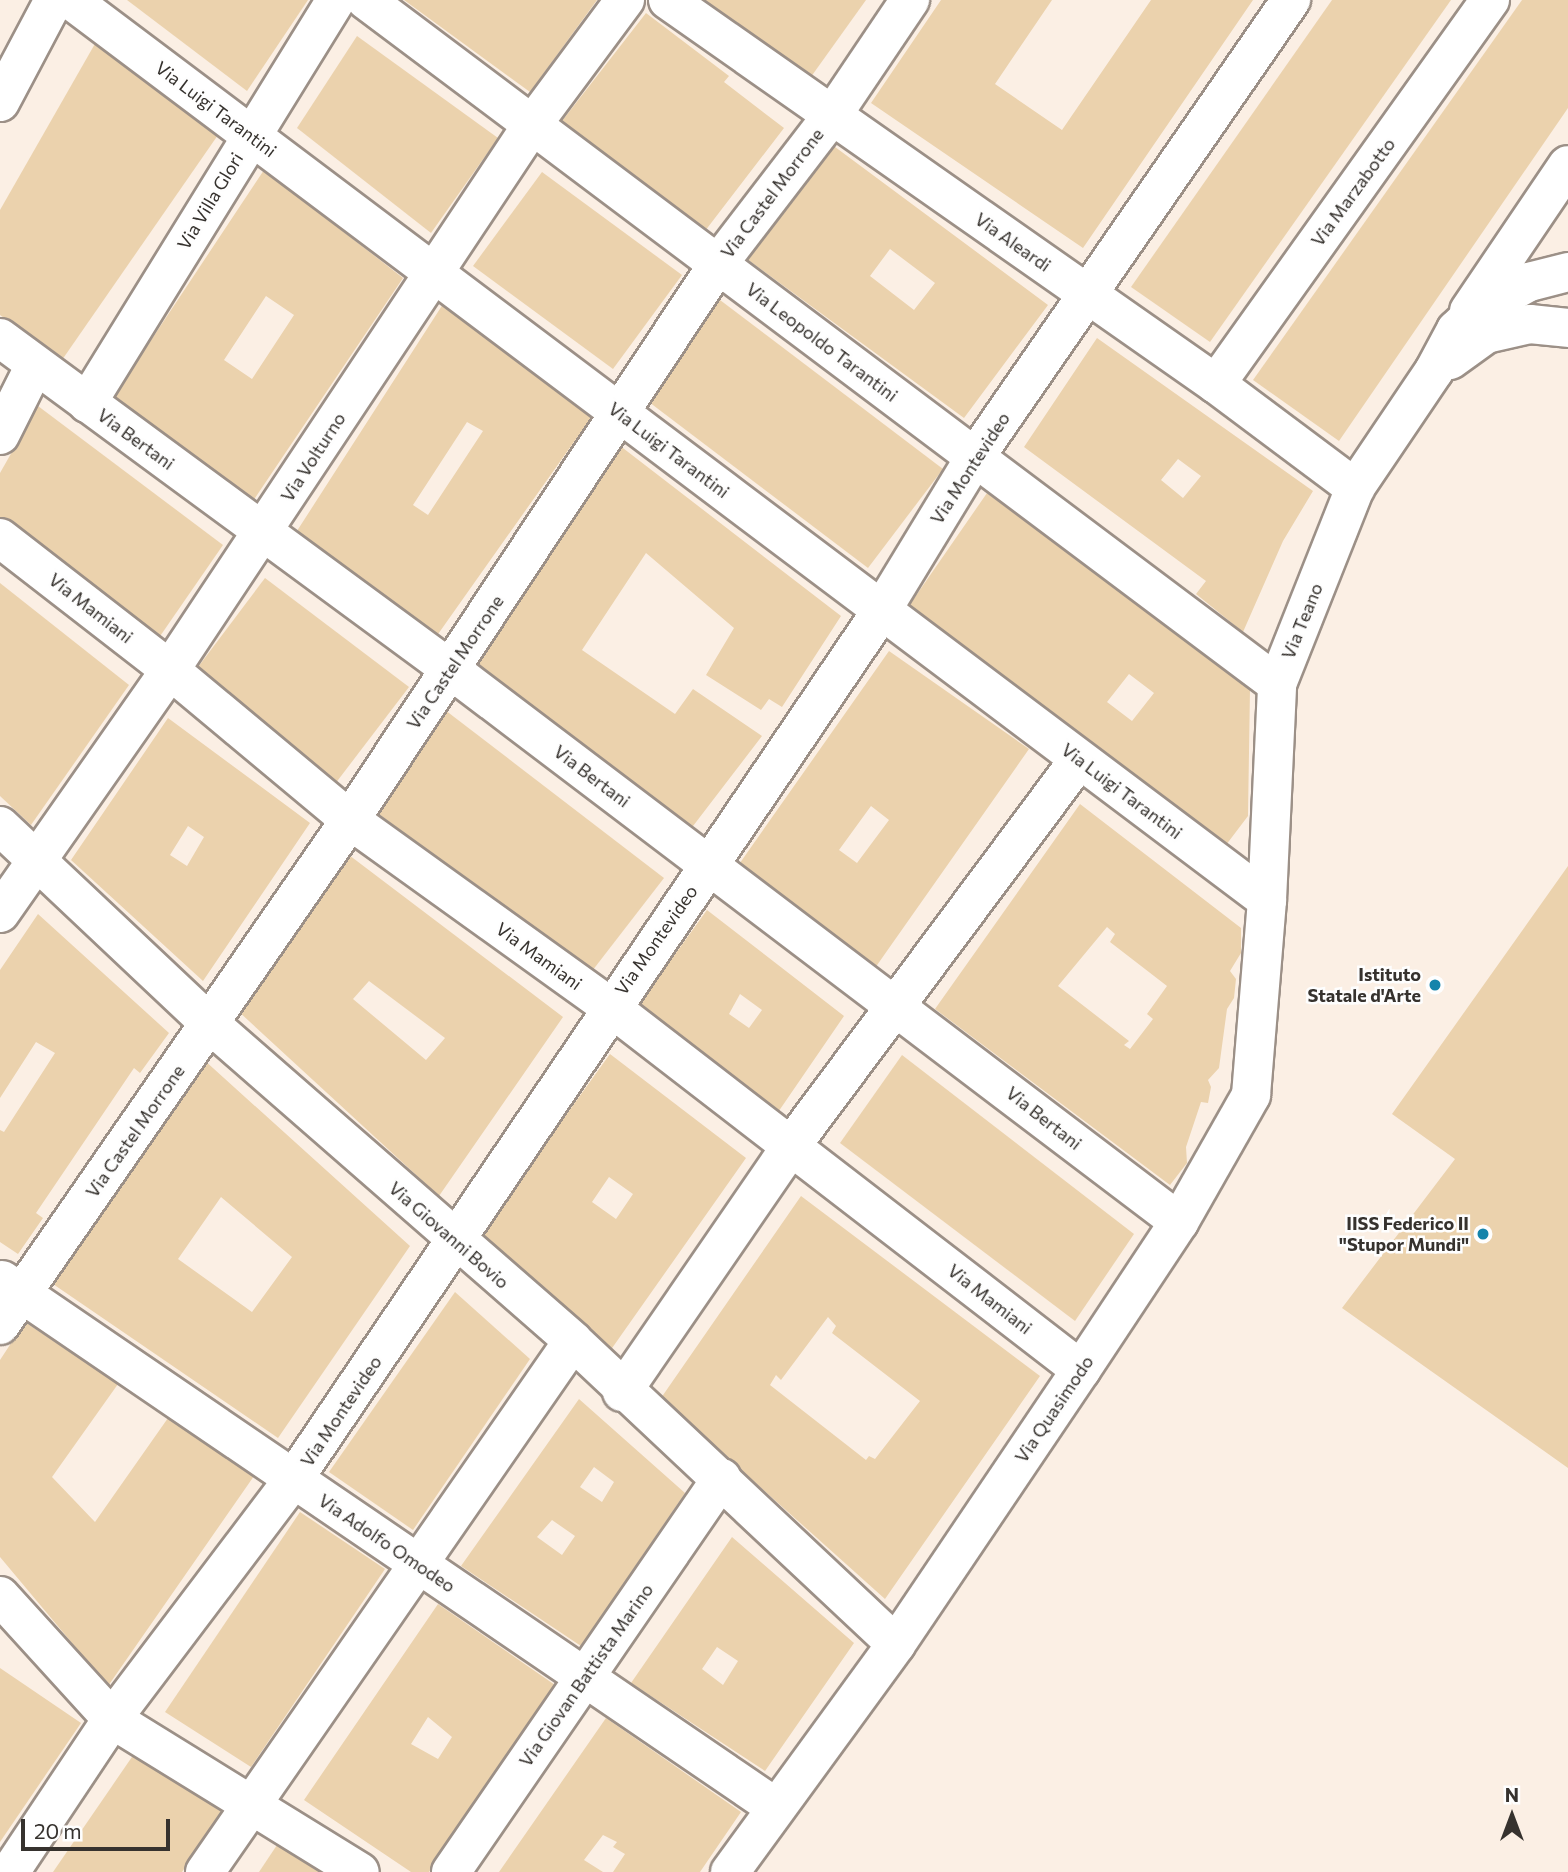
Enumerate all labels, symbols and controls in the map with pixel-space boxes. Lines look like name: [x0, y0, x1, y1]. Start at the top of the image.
street label: Via Luigi Tarantini: [151, 57, 281, 161]
street label: Via Castel Morrone: [716, 124, 828, 262]
street label: Via Marzabotto: [1306, 134, 1400, 250]
street label: Via Villa Glori: [173, 149, 247, 253]
street label: Via Aleardi: [971, 208, 1055, 276]
street label: Via Leopoldo Tarantini: [742, 278, 902, 406]
street label: Via Luigi Tarantini: [604, 398, 734, 502]
street label: Via Bertani: [93, 404, 179, 474]
street label: Via Volturno: [276, 408, 350, 506]
street label: Via Montevideo: [926, 408, 1014, 528]
street label: Via Mamiani: [45, 568, 137, 648]
street label: Via Teano: [1277, 580, 1327, 662]
street label: Via Castel Morrone: [402, 591, 508, 733]
street label: Via Luigi Tarantini: [1057, 739, 1187, 843]
street label: Via Bertani: [550, 740, 634, 812]
street label: Via Montevideo: [610, 881, 702, 999]
street label: Via Mamiani: [492, 918, 586, 994]
place label: Istituto Statale d'Arte: [1308, 964, 1421, 1006]
marker: Istituto Statale d'Arte: [1427, 977, 1443, 993]
street label: Via Castel Morrone: [81, 1060, 189, 1202]
street label: Via Bertani: [1002, 1082, 1086, 1154]
street label: Via Giovanni Bovio: [385, 1177, 513, 1293]
place label: IISS Federico II "Stupor Mundi": [1339, 1213, 1469, 1256]
marker: IISS Federico II "Stupor Mundi": [1475, 1226, 1491, 1242]
street label: Via Mamiani: [944, 1259, 1036, 1339]
street label: Via Montevideo: [296, 1351, 386, 1471]
street label: Via Quasimodo: [1010, 1351, 1098, 1467]
street label: Via Adolfo Omodeo: [315, 1489, 459, 1597]
street label: Via Giovan Battista Marino: [514, 1579, 658, 1771]
north arrow: [1477, 1781, 1547, 1851]
text: N: [1505, 1783, 1519, 1806]
scale bar: [24, 1806, 173, 1850]
text: 20 m: [34, 1818, 82, 1843]

